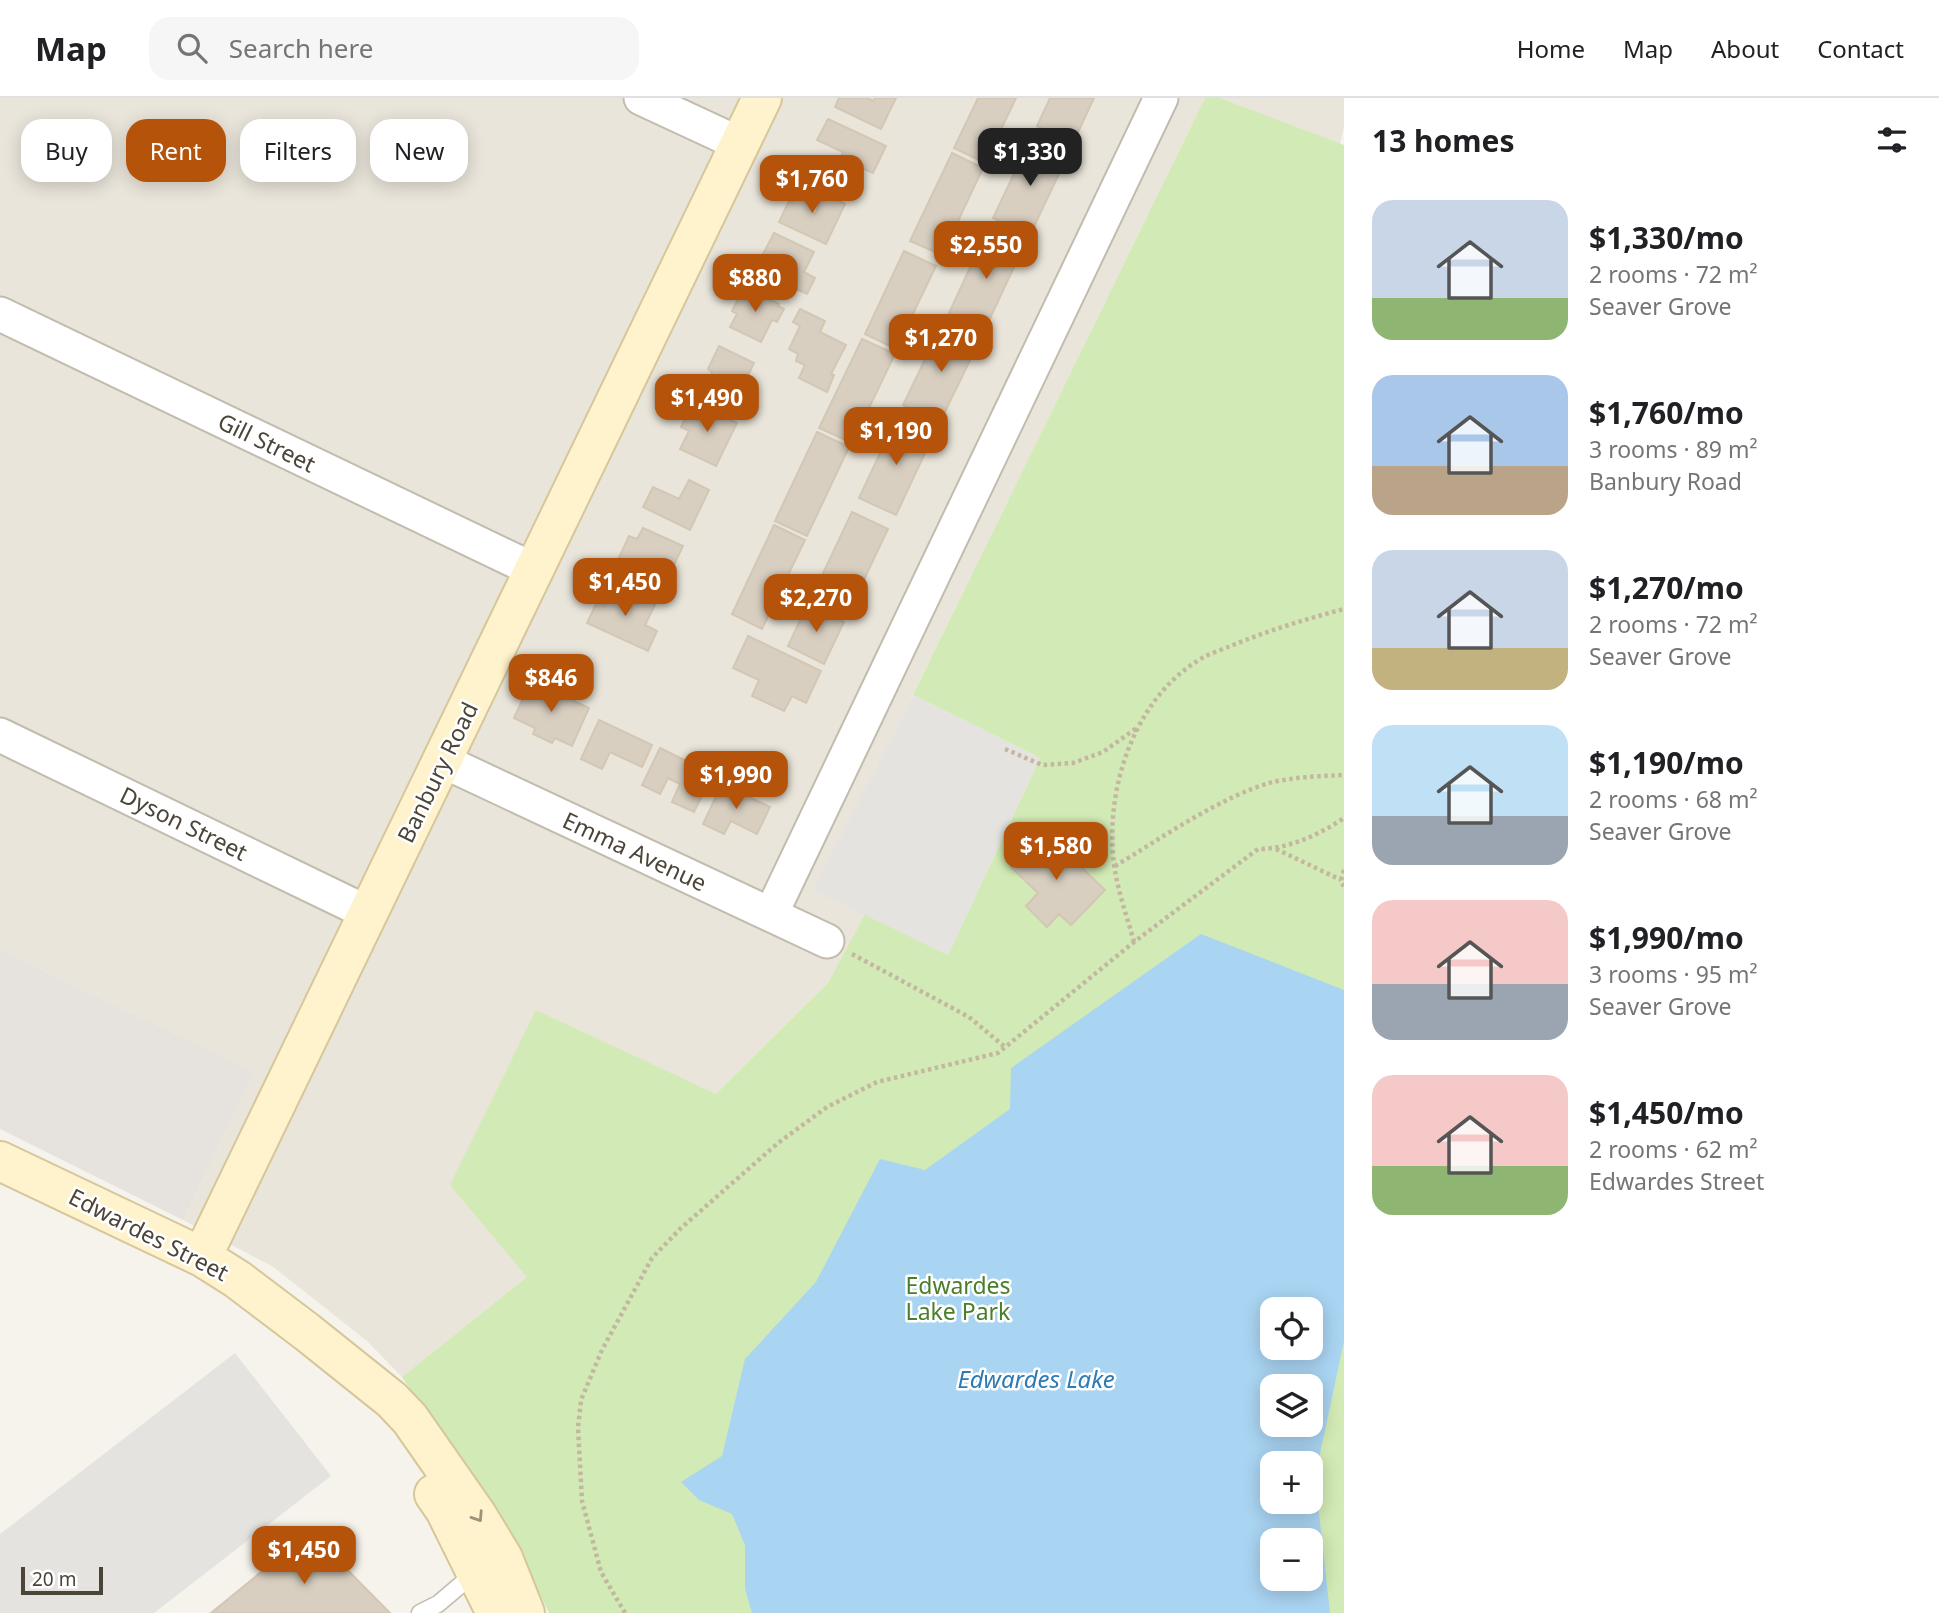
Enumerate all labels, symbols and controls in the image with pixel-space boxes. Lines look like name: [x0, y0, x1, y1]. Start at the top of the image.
search box: [149, 17, 639, 80]
text: Map: [35, 26, 107, 71]
icon: search: [173, 29, 211, 67]
text: Search here: [229, 30, 373, 66]
text: Home: [1517, 32, 1585, 65]
text: Map: [1623, 32, 1673, 65]
text: About: [1711, 32, 1779, 65]
text: Contact: [1817, 32, 1904, 65]
chip: Buy: [21, 119, 112, 182]
chip: Rent: [126, 119, 226, 182]
chip: Filters: [240, 119, 356, 182]
chip: New: [370, 119, 468, 182]
text: 13 homes: [1372, 120, 1515, 161]
icon: filters: [1873, 121, 1911, 159]
pin: $1,330: [973, 129, 1087, 188]
text: $1,330: [994, 135, 1066, 167]
pin: $1,760: [755, 156, 869, 215]
text: $1,760: [776, 162, 848, 194]
text: $1,330/mo: [1589, 217, 1744, 258]
pin: $2,550: [929, 222, 1043, 281]
text: $2,550: [950, 228, 1022, 260]
icon: home: [1428, 228, 1512, 312]
pin: $880: [714, 254, 796, 314]
text: 2 rooms · 72 m²: [1589, 258, 1758, 290]
text: $880: [729, 261, 781, 293]
text: Seaver Grove: [1589, 290, 1732, 322]
pin: $1,270: [884, 314, 998, 374]
text: $1,270: [905, 321, 977, 353]
pin: $1,490: [650, 374, 764, 434]
text: $1,490: [671, 381, 743, 413]
text: $1,760/mo: [1589, 392, 1744, 433]
icon: home: [1428, 403, 1512, 487]
street label: Gill Street: [213, 405, 321, 479]
pin: $1,190: [839, 408, 953, 467]
text: $1,190: [860, 414, 932, 446]
text: 3 rooms · 89 m²: [1589, 433, 1758, 465]
text: Banbury Road: [1589, 465, 1742, 497]
pin: $1,450: [568, 559, 682, 618]
text: $1,450: [589, 565, 661, 597]
text: $1,270/mo: [1589, 567, 1744, 608]
pin: $2,270: [759, 574, 873, 634]
icon: home: [1428, 578, 1512, 662]
text: $2,270: [780, 581, 852, 613]
text: 2 rooms · 72 m²: [1589, 608, 1758, 640]
text: Seaver Grove: [1589, 640, 1732, 672]
pin: $846: [510, 654, 592, 714]
text: $846: [525, 661, 577, 693]
street label: Banbury Road: [389, 696, 485, 848]
text: $1,190/mo: [1589, 742, 1744, 783]
pin: $1,990: [679, 752, 793, 811]
icon: home: [1428, 753, 1512, 837]
text: $1,990: [700, 758, 772, 790]
street label: Dyson Street: [115, 778, 253, 868]
text: 2 rooms · 68 m²: [1589, 783, 1758, 815]
street label: Emma Avenue: [558, 804, 712, 898]
text: Seaver Grove: [1589, 815, 1732, 847]
pin: $1,580: [999, 822, 1113, 882]
text: $1,580: [1020, 829, 1092, 861]
text: $1,990/mo: [1589, 917, 1744, 958]
icon: home: [1428, 928, 1512, 1012]
text: 3 rooms · 95 m²: [1589, 958, 1758, 990]
text: Seaver Grove: [1589, 990, 1732, 1022]
text: $1,450/mo: [1589, 1092, 1744, 1133]
icon: home: [1428, 1103, 1512, 1187]
text: 2 rooms · 62 m²: [1589, 1133, 1758, 1165]
text: Edwardes Street: [1589, 1165, 1764, 1197]
street label: Edwardes Street: [64, 1180, 234, 1288]
park label: Edwardes Lake Park: [905, 1269, 1011, 1327]
map controls: [1260, 1297, 1323, 1591]
button: locate: [1260, 1297, 1323, 1360]
water label: Edwardes Lake: [957, 1362, 1115, 1395]
button: layers: [1260, 1374, 1323, 1437]
button: +: [1260, 1451, 1323, 1514]
one-way arrow: [470, 1509, 482, 1522]
pin: $1,450: [247, 1526, 361, 1586]
button: −: [1260, 1528, 1323, 1591]
text: $1,450: [268, 1533, 340, 1565]
scale bar: [21, 1564, 103, 1596]
text: 20 m: [32, 1566, 76, 1592]

